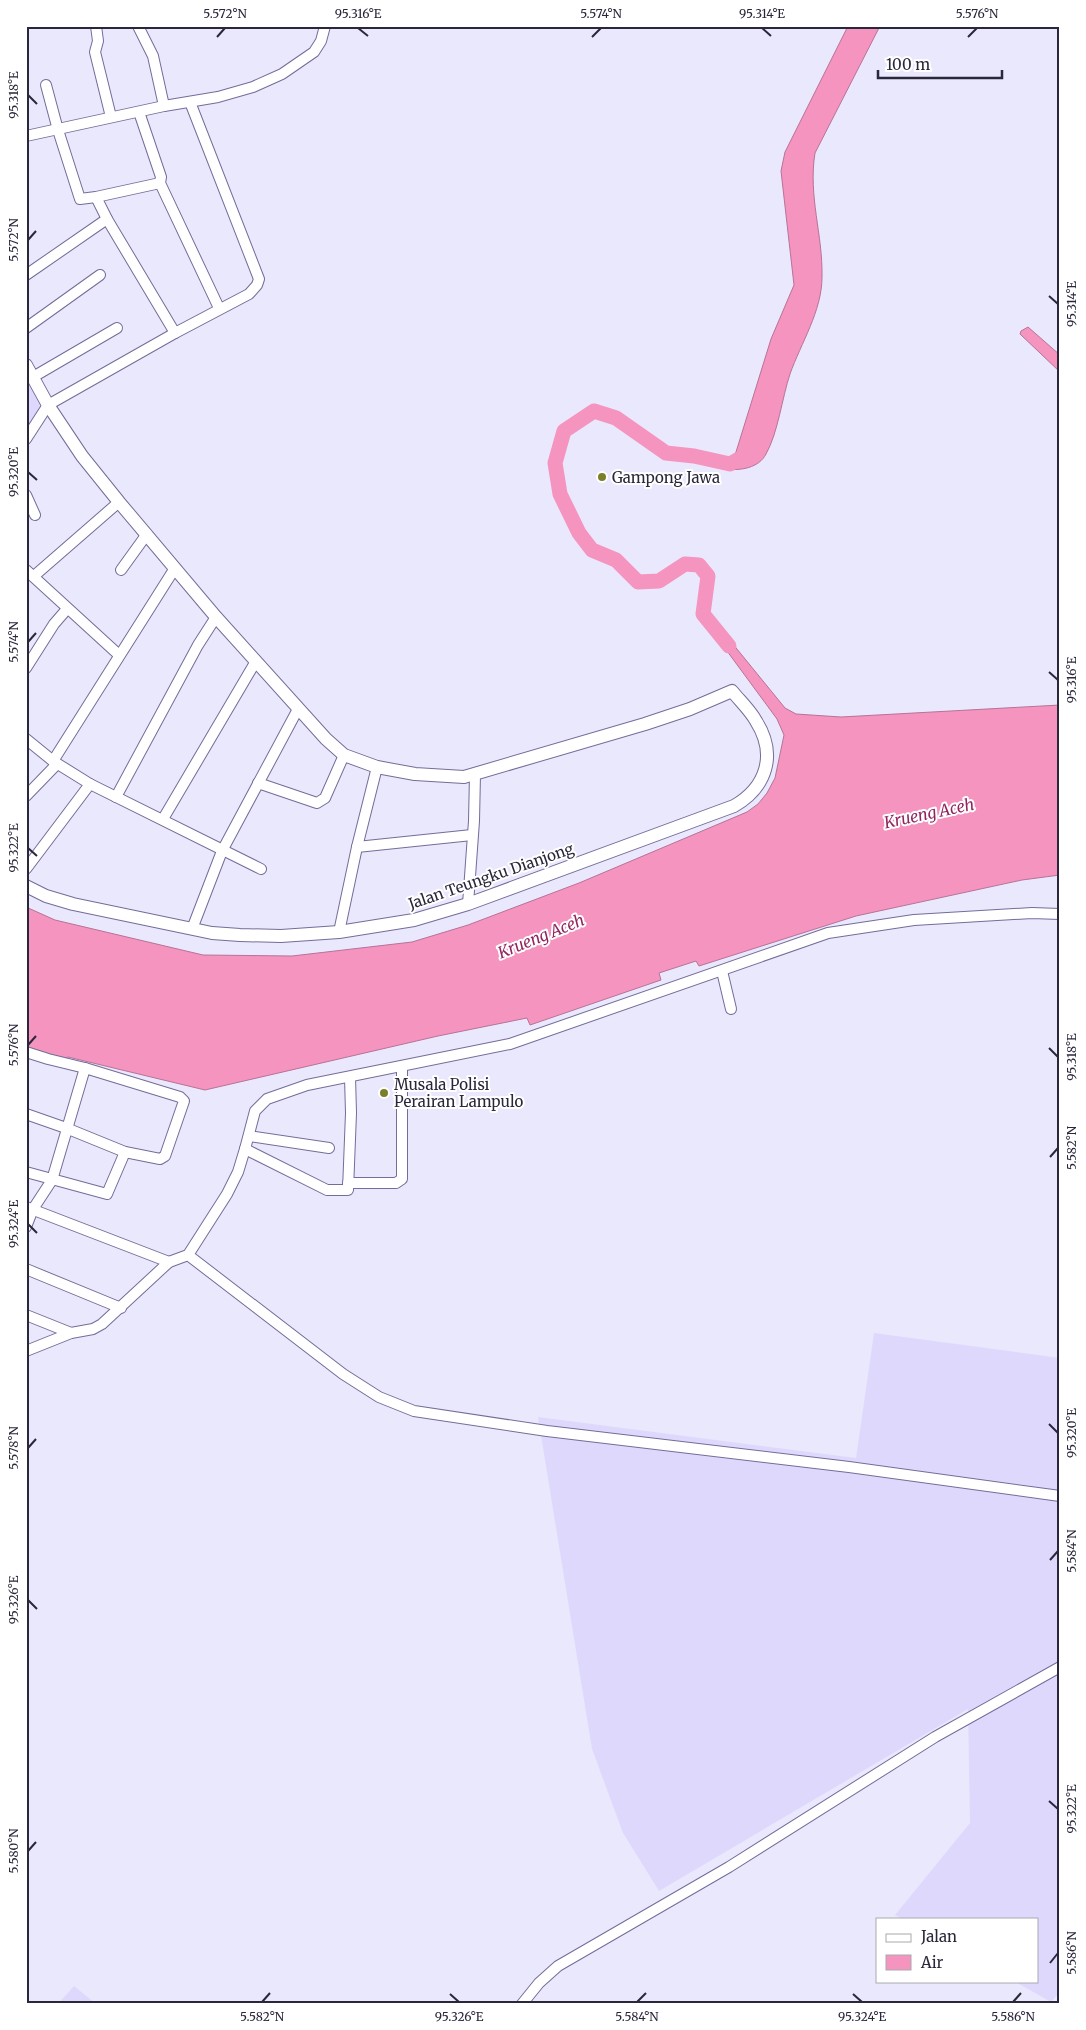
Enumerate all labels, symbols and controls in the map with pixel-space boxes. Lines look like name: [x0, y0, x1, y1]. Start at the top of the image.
text: 5.572°N: [203, 6, 247, 21]
text: 95.316°E: [335, 6, 382, 21]
text: 5.574°N: [580, 6, 623, 21]
text: 95.314°E: [739, 6, 785, 21]
text: 5.576°N: [956, 6, 999, 21]
scale bar: [878, 48, 1002, 80]
text: 100 m: [886, 55, 930, 74]
text: 95.318°E: [6, 71, 21, 119]
text: 5.572°N: [6, 218, 21, 262]
text: 95.314°E: [1064, 281, 1079, 327]
text: 95.320°E: [6, 447, 21, 497]
place label: Gampong Jawa: [612, 468, 720, 487]
marker: Gampong Jawa: [596, 471, 608, 483]
text: 5.574°N: [6, 620, 21, 663]
text: 95.316°E: [1064, 656, 1079, 703]
water label: Krueng Aceh: [881, 794, 976, 833]
text: 95.322°E: [6, 823, 21, 873]
street label: Jalan Teungku Dianjong: [405, 839, 576, 914]
water label: Krueng Aceh: [494, 910, 587, 963]
text: 5.576°N: [6, 1023, 21, 1066]
text: 95.318°E: [1064, 1033, 1079, 1081]
place label: Musala Polisi Perairan Lampulo: [394, 1075, 524, 1111]
marker: Musala Polisi Perairan Lampulo: [378, 1087, 390, 1099]
text: 5.582°N: [1064, 1125, 1079, 1170]
text: 95.324°E: [6, 1200, 21, 1248]
text: 95.320°E: [1064, 1408, 1079, 1458]
text: 5.578°N: [6, 1426, 21, 1470]
text: 5.584°N: [1064, 1529, 1079, 1573]
text: 95.326°E: [6, 1575, 21, 1624]
text: 95.322°E: [1064, 1784, 1079, 1834]
text: 5.580°N: [6, 1828, 21, 1873]
legend: [876, 1918, 1038, 1982]
text: Jalan: [920, 1927, 957, 1946]
text: 5.586°N: [1064, 1930, 1079, 1975]
text: Air: [920, 1953, 943, 1972]
text: 5.582°N: [240, 2009, 285, 2024]
text: 95.326°E: [435, 2009, 484, 2024]
text: 5.584°N: [615, 2009, 659, 2024]
text: 95.324°E: [838, 2009, 886, 2024]
text: 5.586°N: [991, 2009, 1036, 2024]

